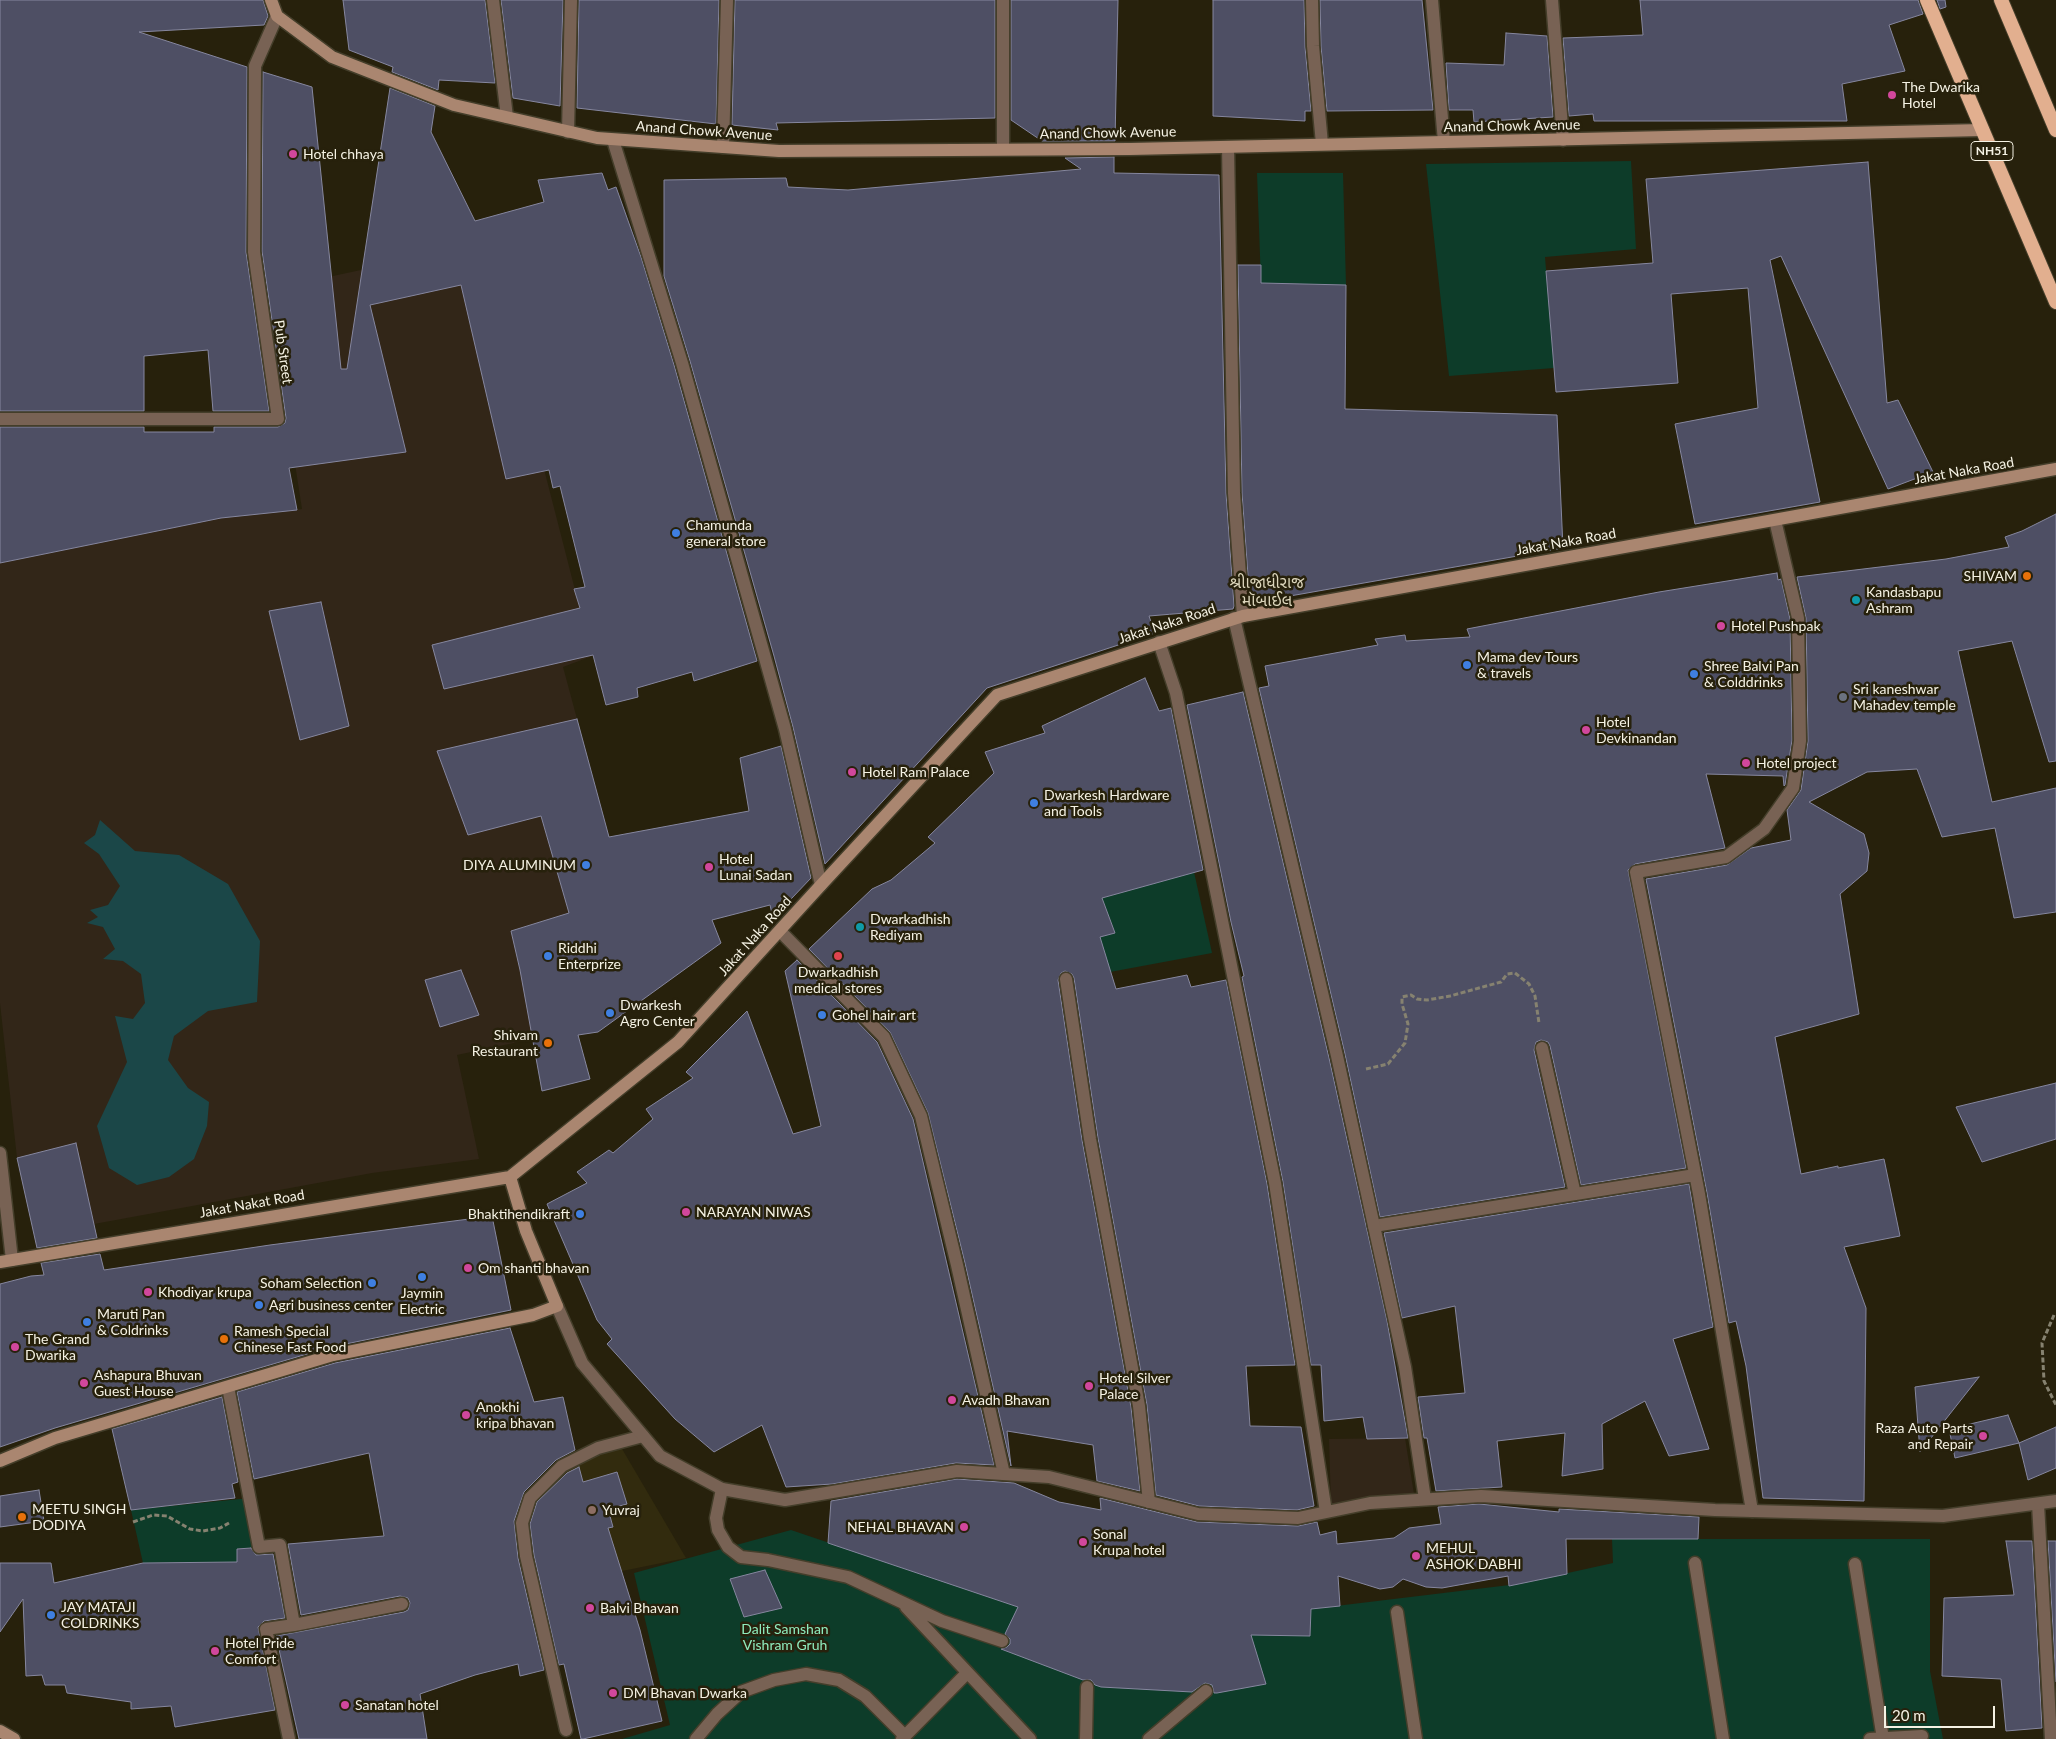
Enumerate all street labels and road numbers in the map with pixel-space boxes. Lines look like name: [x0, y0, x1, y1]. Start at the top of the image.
street label: Anand Chowk Avenue: [1444, 116, 1580, 136]
street label: Anand Chowk Avenue: [635, 118, 773, 144]
street label: Anand Chowk Avenue: [1040, 123, 1176, 143]
road number: NH51: [1971, 142, 2013, 160]
street label: Pub Street: [270, 319, 296, 385]
street label: Jakat Naka Road: [1913, 454, 2015, 488]
street label: Jakat Naka Road: [1515, 525, 1617, 559]
street label: Jakat Naka Road: [1116, 600, 1218, 648]
street label: Jakat Naka Road: [715, 893, 795, 979]
street label: Jakat Nakat Road: [198, 1187, 306, 1221]

